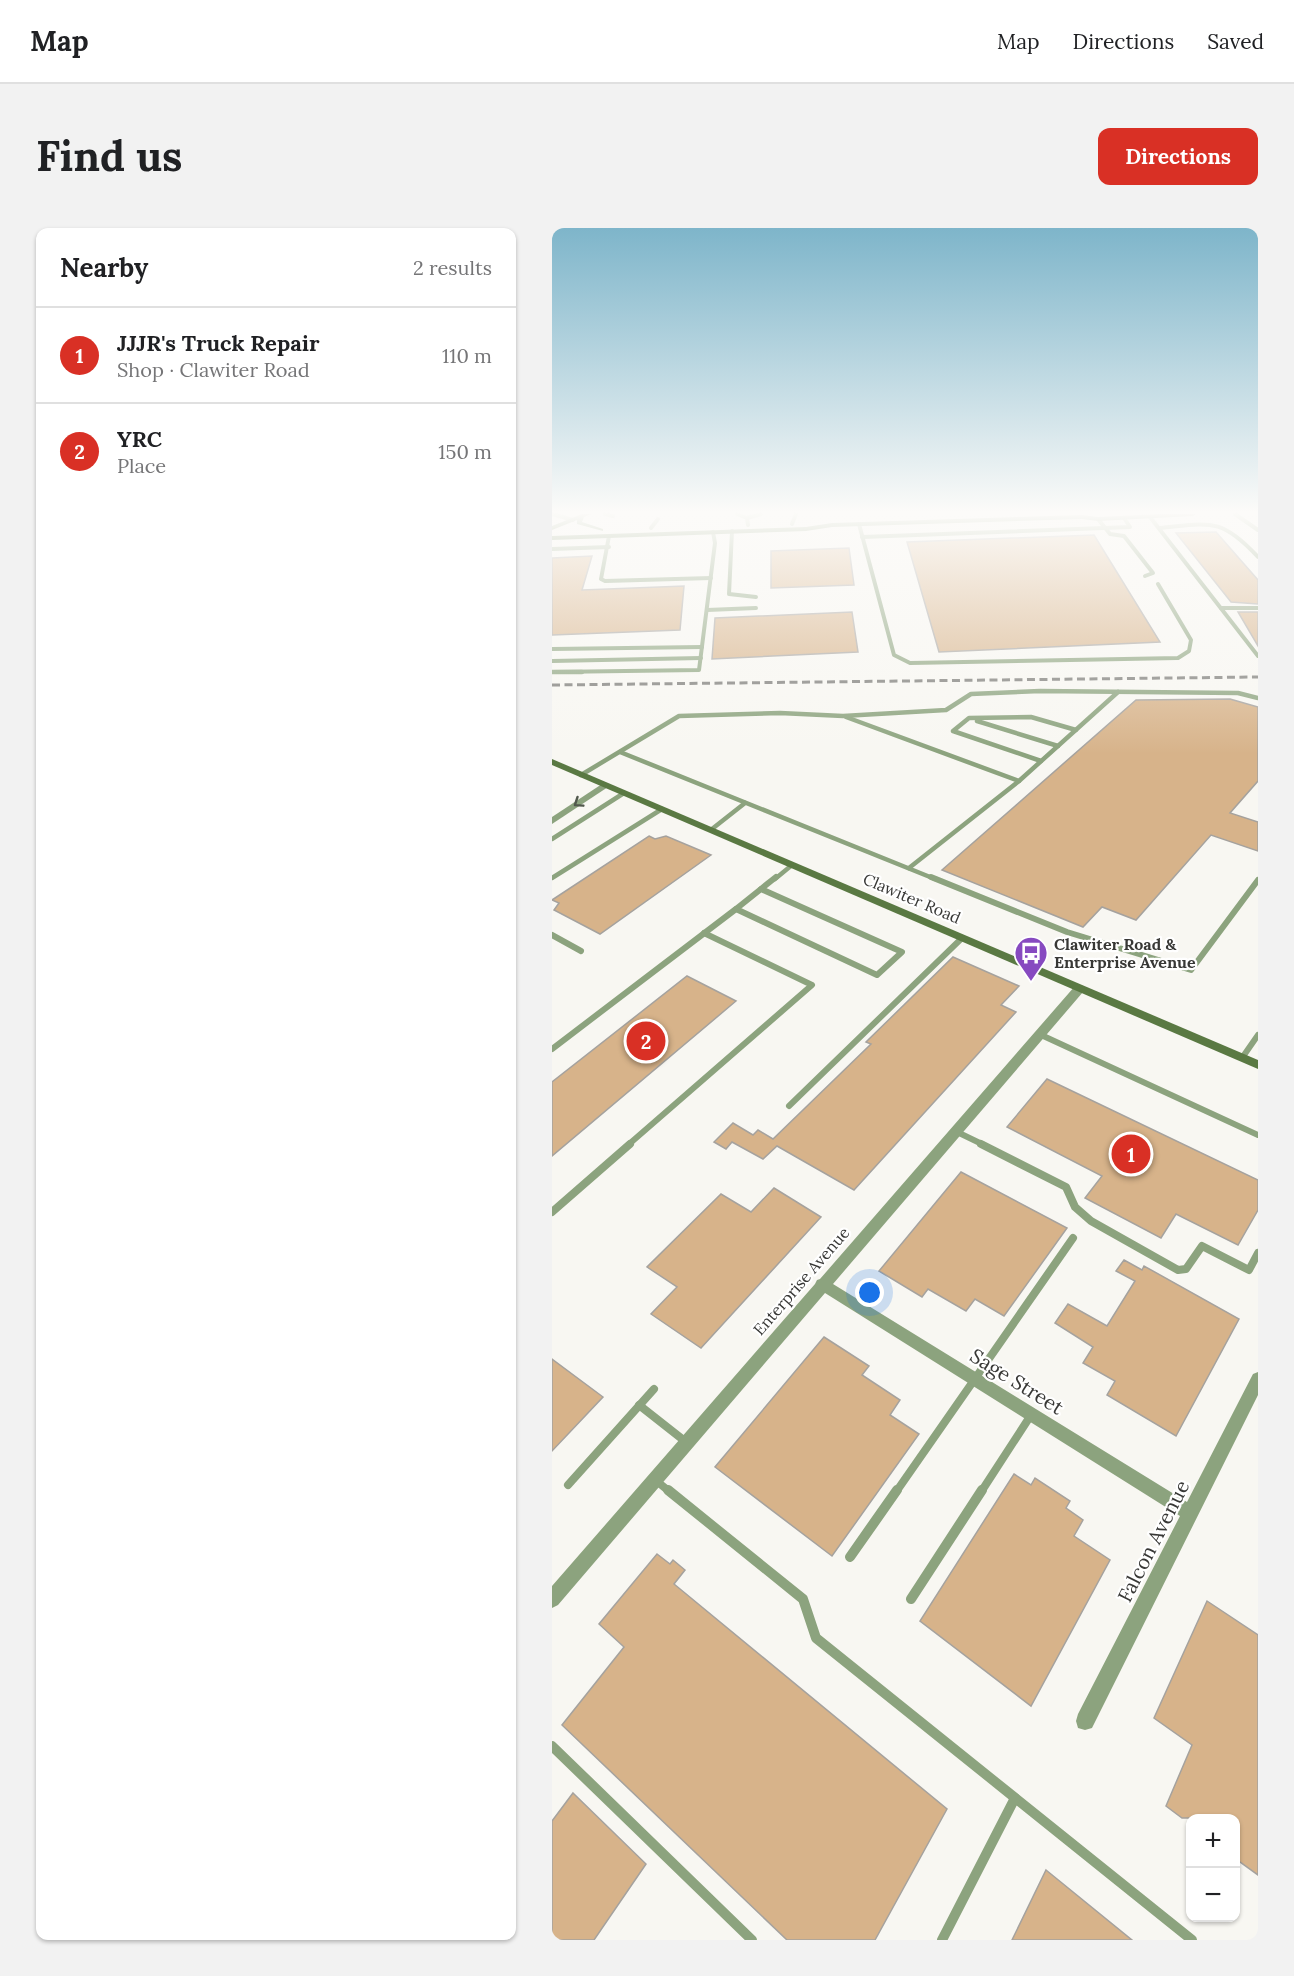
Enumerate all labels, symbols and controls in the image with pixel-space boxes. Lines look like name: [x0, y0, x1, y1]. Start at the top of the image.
text: Map: [30, 23, 89, 59]
text: Map: [997, 28, 1040, 55]
text: Directions: [1073, 28, 1174, 55]
text: Saved: [1207, 28, 1264, 55]
button: Directions: [1098, 128, 1258, 185]
text: Find us: [36, 129, 182, 183]
text: Nearby: [60, 251, 148, 284]
text: 2 results: [413, 255, 492, 280]
text: JJJR's Truck Repair: [117, 329, 319, 357]
text: 1: [75, 343, 84, 368]
text: 110 m: [442, 343, 492, 368]
text: Shop · Clawiter Road: [117, 357, 310, 382]
text: YRC: [117, 425, 162, 453]
text: 2: [74, 439, 85, 464]
text: 150 m: [438, 439, 492, 464]
text: Place: [117, 453, 166, 478]
one-way arrow: [574, 796, 585, 807]
street label: Clawiter Road: [860, 868, 964, 928]
place label: Clawiter Road & Enterprise Avenue: [1054, 934, 1196, 972]
bus stop icon: Clawiter Road & Enterprise Avenue: [1013, 935, 1049, 982]
pin: 2: [626, 1018, 665, 1064]
pin: 1: [1112, 1132, 1150, 1176]
street label: Enterprise Avenue: [749, 1223, 854, 1339]
your location: [855, 1278, 884, 1307]
street label: Sage Street: [966, 1342, 1069, 1420]
street label: Falcon Avenue: [1112, 1476, 1194, 1606]
map controls: [1186, 1814, 1240, 1922]
button: +: [1186, 1814, 1240, 1868]
button: −: [1186, 1868, 1240, 1922]

